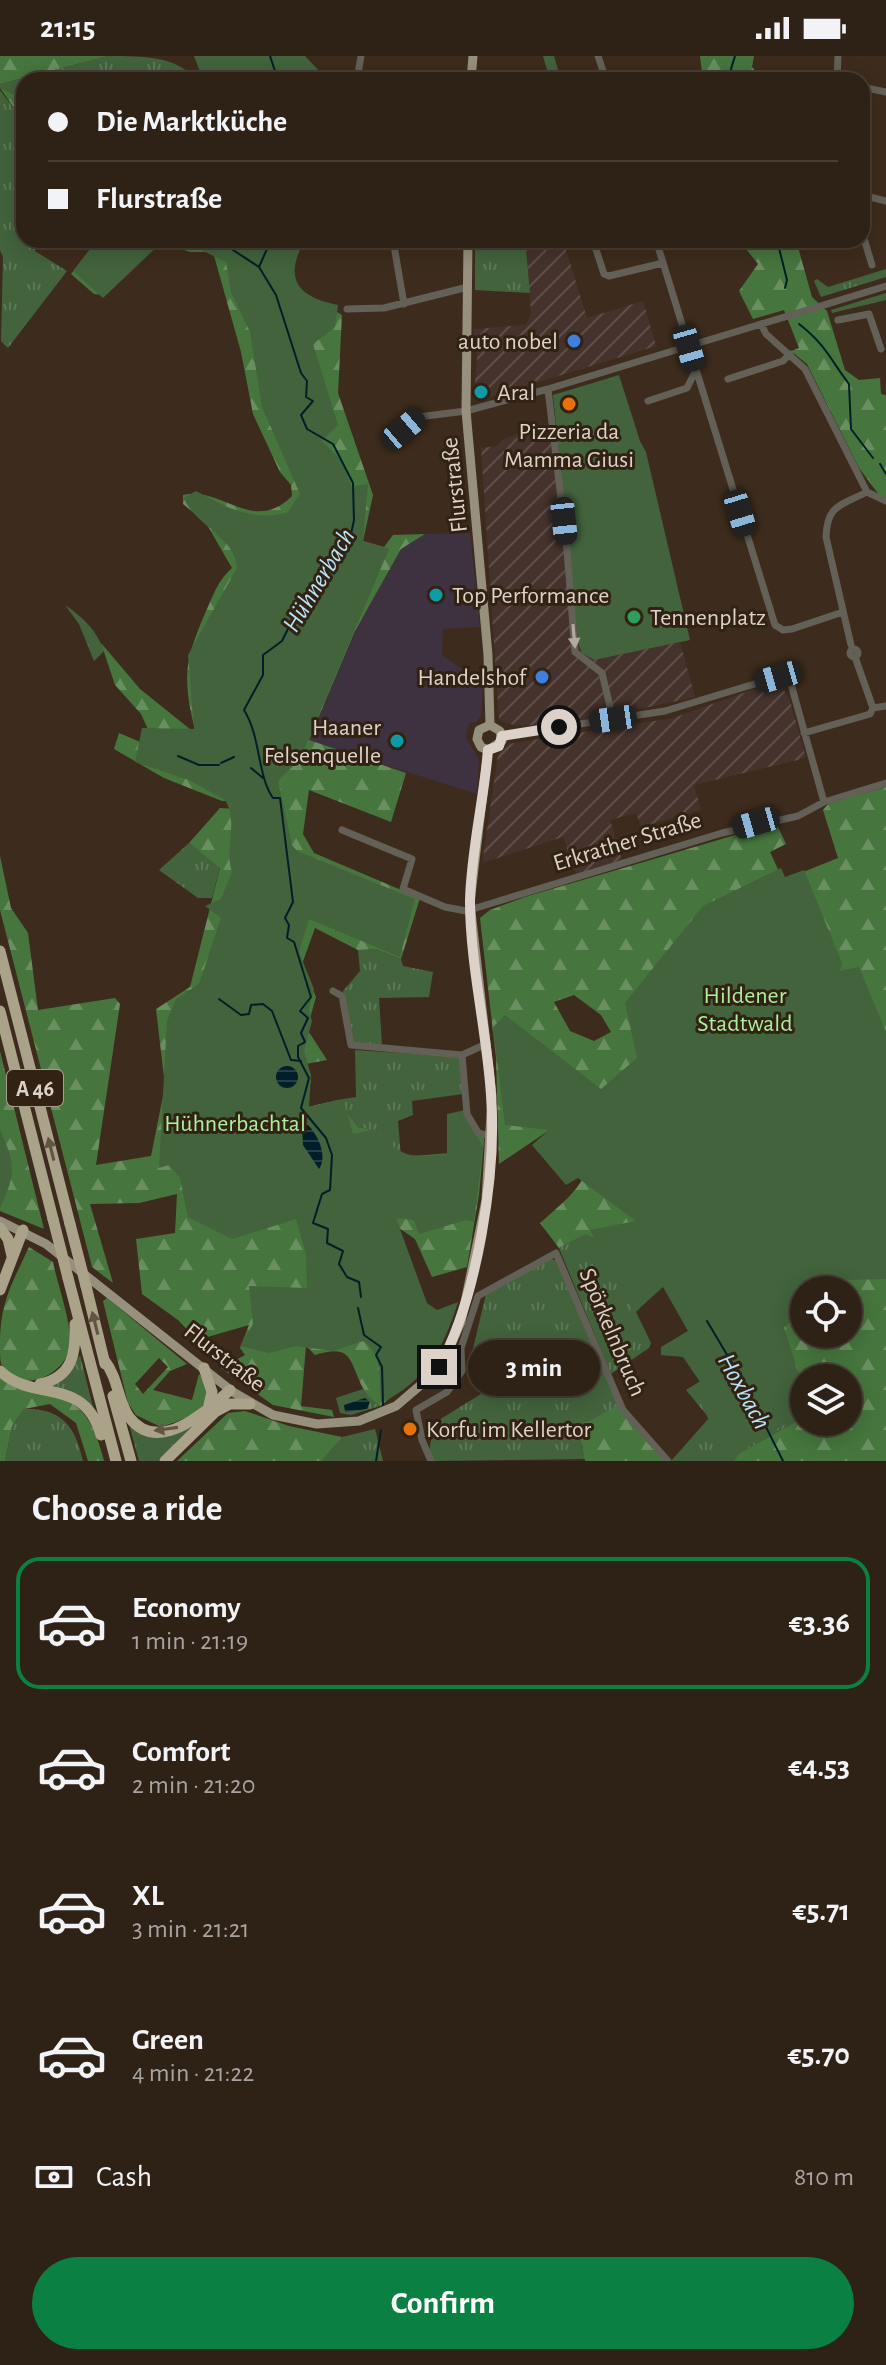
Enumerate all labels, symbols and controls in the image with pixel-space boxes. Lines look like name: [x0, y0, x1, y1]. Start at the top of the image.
text: 21:15: [40, 13, 96, 43]
text: Die Marktküche: [96, 107, 287, 137]
text: Flurstraße: [96, 184, 222, 214]
car: [671, 322, 707, 374]
place label: auto nobel: [458, 330, 558, 354]
marker: auto nobel: [565, 332, 583, 350]
place label: Aral: [497, 381, 535, 405]
marker: Aral: [472, 383, 490, 401]
marker: Pizzeria da Mamma Giusi: [560, 395, 578, 413]
car: [378, 404, 430, 454]
place label: Pizzeria da Mamma Giusi: [504, 420, 634, 472]
street label: Flurstraße: [438, 436, 472, 534]
car: [722, 487, 758, 539]
car: [550, 496, 578, 546]
water label: Hühnerbach: [278, 524, 360, 637]
place label: Top Performance: [452, 584, 609, 608]
marker: Top Performance: [427, 586, 445, 604]
place label: Tennenplatz: [650, 606, 766, 630]
marker: Tennenplatz: [625, 608, 643, 626]
one-way arrow: [567, 624, 580, 649]
car: [752, 659, 804, 695]
place label: Handelshof: [417, 666, 528, 690]
marker: Handelshof: [533, 668, 551, 686]
car: [588, 704, 638, 734]
route start: [541, 709, 577, 745]
place label: Haaner Felsenquelle: [264, 716, 381, 768]
marker: Haaner Felsenquelle: [388, 732, 406, 750]
car: [730, 805, 782, 841]
street label: Erkrather Straße: [550, 808, 704, 876]
park label: Hildener Stadtwald: [697, 984, 793, 1036]
road number: A 46: [7, 1070, 63, 1106]
park label: Hühnerbachtal: [164, 1112, 306, 1136]
one-way arrow: [44, 1136, 56, 1161]
street label: Spörkelnbruch: [574, 1265, 650, 1400]
map controls: [790, 1276, 862, 1436]
button: locate: [790, 1276, 862, 1348]
one-way arrow: [88, 1311, 100, 1336]
street label: Flurstraße: [179, 1319, 269, 1397]
callout: 3 min: [467, 1339, 599, 1395]
route end: [421, 1349, 457, 1385]
water label: Hoxbach: [713, 1349, 775, 1434]
text: 3 min: [506, 1355, 562, 1381]
button: layers: [790, 1364, 862, 1436]
place label: Korfu im Kellertor: [426, 1418, 591, 1442]
marker: Korfu im Kellertor: [401, 1420, 419, 1438]
one-way arrow: [153, 1423, 178, 1436]
text: Choose a ride: [32, 1491, 222, 1527]
icon: car: [36, 1587, 108, 1659]
text: Economy: [132, 1593, 241, 1623]
text: €3.36: [789, 1608, 850, 1638]
text: 1 min · 21:19: [132, 1628, 248, 1654]
icon: car: [36, 1731, 108, 1803]
text: Comfort: [132, 1737, 231, 1767]
text: €4.53: [788, 1752, 850, 1782]
text: 2 min · 21:20: [132, 1772, 255, 1798]
icon: car: [36, 1875, 108, 1947]
text: XL: [132, 1881, 164, 1911]
text: €5.71: [792, 1896, 850, 1926]
text: 3 min · 21:21: [132, 1916, 250, 1942]
icon: car: [36, 2019, 108, 2091]
text: Green: [132, 2025, 204, 2055]
text: €5.70: [788, 2040, 850, 2070]
text: 4 min · 21:22: [132, 2060, 254, 2086]
icon: cash: [32, 2155, 76, 2199]
text: Cash: [96, 2162, 152, 2192]
text: 810 m: [794, 2164, 854, 2190]
button: Confirm: [32, 2257, 854, 2349]

